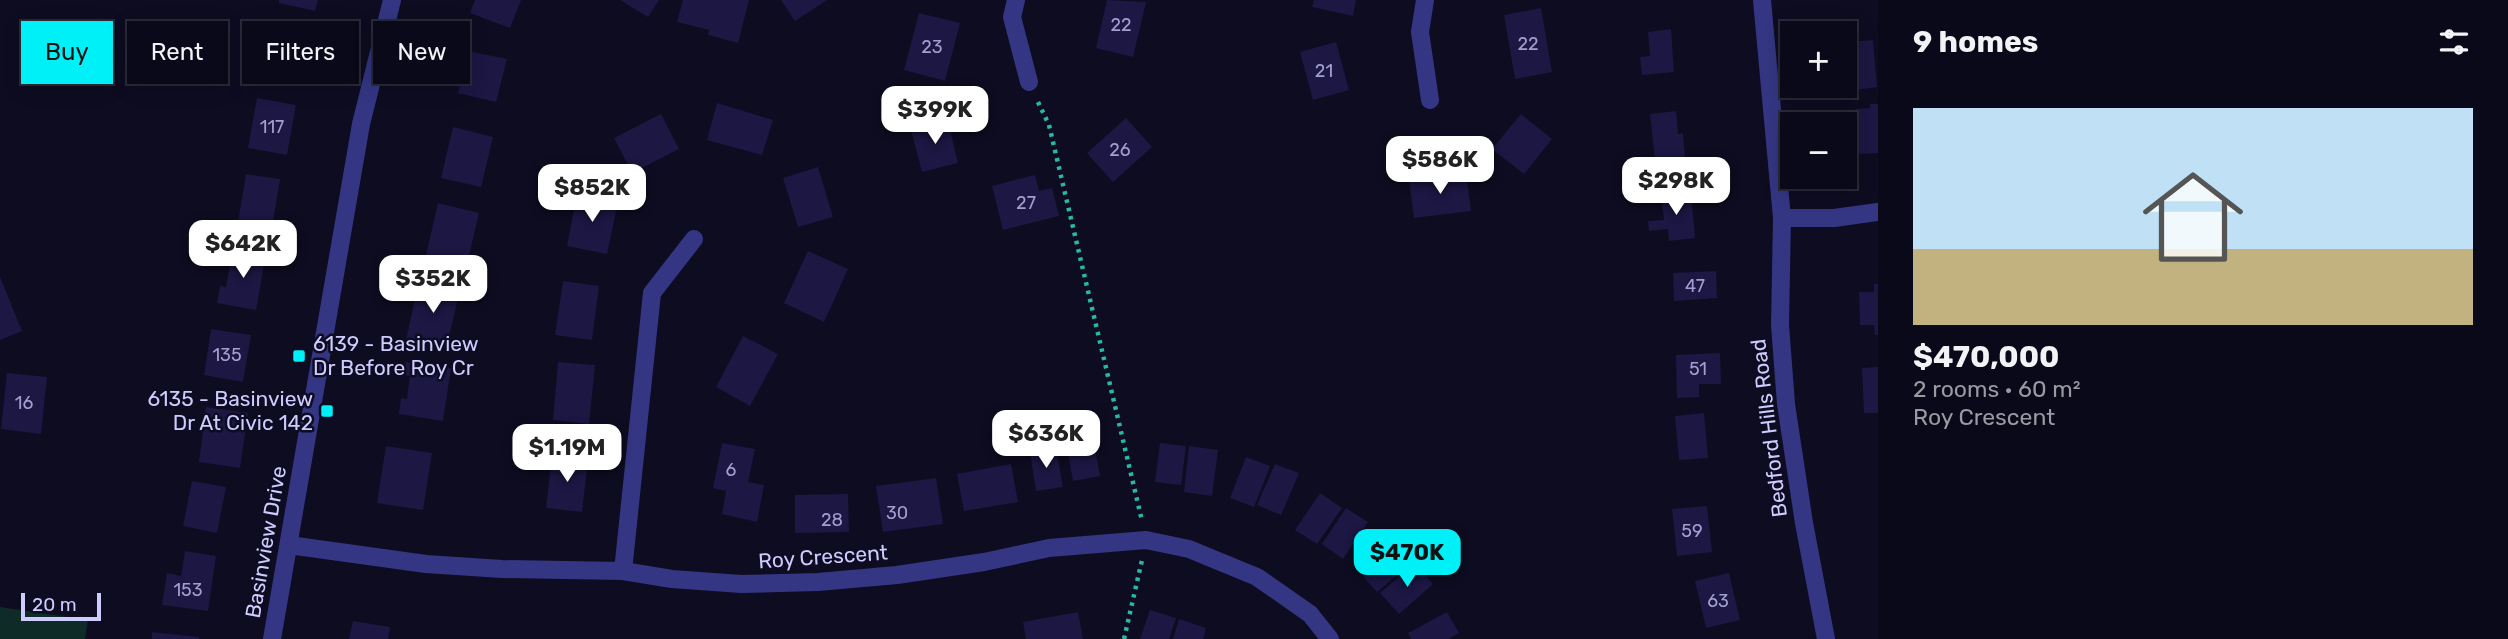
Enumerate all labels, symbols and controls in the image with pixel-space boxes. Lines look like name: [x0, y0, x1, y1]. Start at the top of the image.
house number: 22: [1110, 14, 1132, 36]
chip: Buy: [21, 21, 113, 84]
chip: Rent: [127, 21, 228, 84]
chip: Filters: [242, 21, 359, 84]
chip: New: [373, 21, 470, 84]
map controls: [1780, 21, 1857, 189]
button: +: [1780, 21, 1857, 98]
icon: filters: [2435, 23, 2473, 61]
text: 9 homes: [1913, 24, 2038, 60]
house number: 22: [1517, 33, 1539, 55]
house number: 23: [921, 36, 943, 58]
house number: 21: [1315, 60, 1333, 82]
pin: $399K: [886, 86, 984, 146]
text: $399K: [897, 95, 973, 123]
button: −: [1780, 112, 1857, 189]
house number: 117: [260, 116, 284, 138]
pin: $586K: [1391, 136, 1489, 196]
house number: 26: [1109, 139, 1131, 161]
text: $586K: [1402, 145, 1478, 173]
icon: home: [2130, 154, 2256, 280]
pin: $298K: [1627, 158, 1725, 217]
pin: $852K: [543, 164, 641, 224]
text: $298K: [1638, 166, 1714, 194]
text: $852K: [554, 173, 630, 201]
house number: 27: [1016, 192, 1036, 214]
pin: $642K: [194, 220, 292, 280]
text: $642K: [205, 229, 281, 257]
pin: $352K: [384, 256, 482, 315]
text: $352K: [395, 264, 471, 292]
house number: 47: [1685, 275, 1705, 297]
place label: 6139 - Basinview Dr Before Roy Cr: [313, 331, 479, 380]
street label: Bedford Hills Road: [1745, 337, 1792, 519]
text: $470,000: [1913, 339, 2060, 375]
house number: 135: [212, 344, 242, 366]
marker: 6139 - Basinview Dr Before Roy Cr: [291, 348, 307, 364]
house number: 51: [1689, 358, 1707, 380]
text: 2 rooms · 60 m²: [1913, 375, 2081, 403]
place label: 6135 - Basinview Dr At Civic 142: [147, 386, 313, 435]
house number: 16: [15, 392, 33, 414]
marker: 6135 - Basinview Dr At Civic 142: [319, 403, 335, 419]
text: Roy Crescent: [1913, 403, 2055, 431]
pin: $636K: [997, 410, 1095, 470]
text: $636K: [1008, 419, 1084, 447]
pin: $1.19M: [510, 424, 624, 484]
text: $1.19M: [528, 433, 606, 461]
house number: 6: [726, 459, 737, 481]
street label: Basinview Drive: [240, 464, 291, 620]
house number: 30: [886, 502, 908, 524]
house number: 28: [821, 509, 843, 531]
house number: 59: [1681, 520, 1703, 542]
pin: $470K: [1358, 530, 1456, 589]
text: $470K: [1370, 538, 1444, 566]
street label: Roy Crescent: [757, 540, 889, 573]
house number: 153: [173, 579, 203, 601]
scale bar: [21, 590, 102, 622]
house number: 63: [1707, 590, 1729, 612]
text: 20 m: [32, 593, 77, 616]

